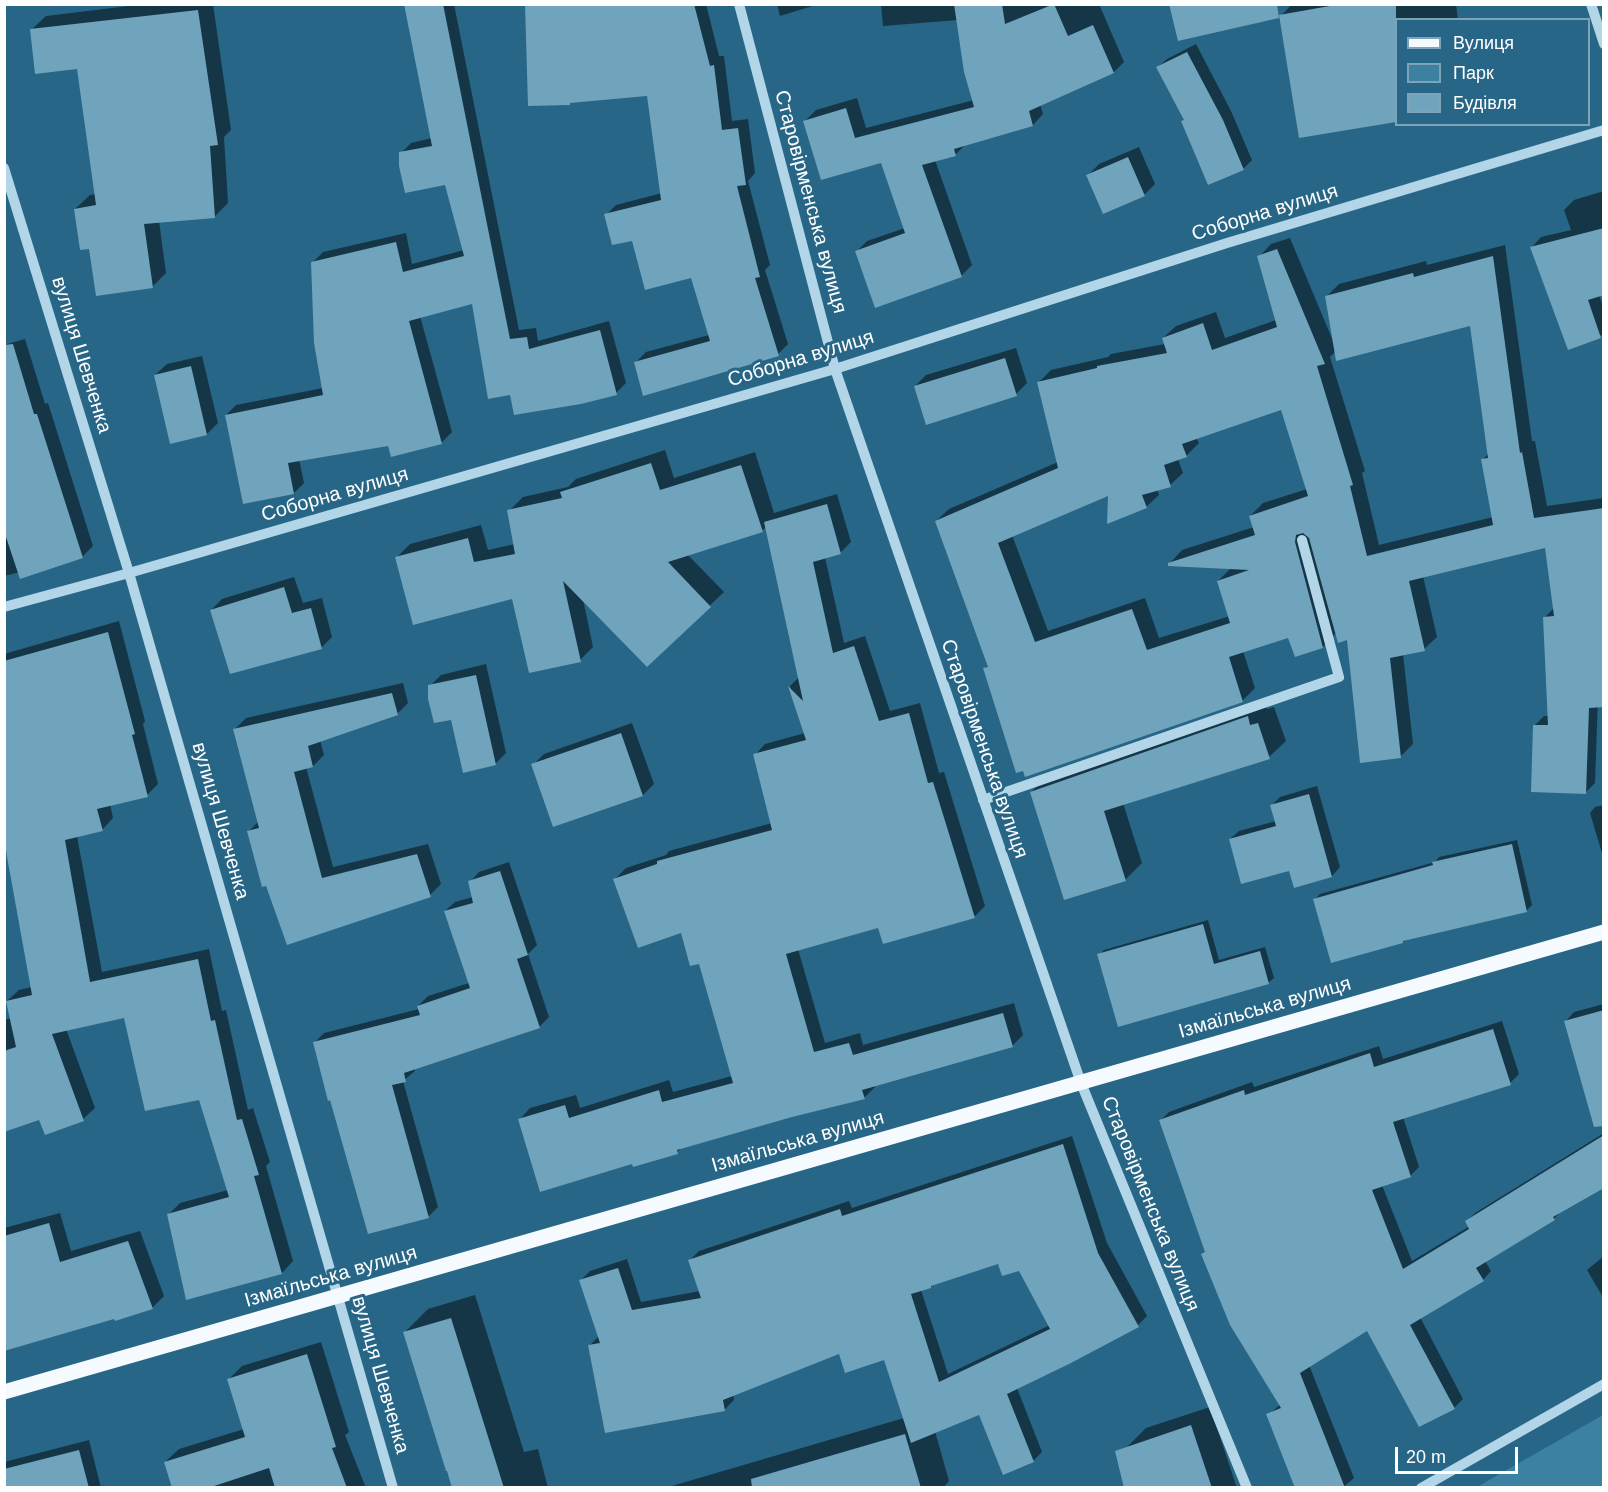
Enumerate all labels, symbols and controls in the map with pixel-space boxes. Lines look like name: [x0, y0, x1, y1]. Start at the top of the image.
legend: [1395, 18, 1590, 126]
text: Вулиця: [1453, 33, 1514, 53]
text: Парк: [1453, 63, 1494, 83]
street label: Старовірменська вулиця: [769, 88, 851, 316]
text: Будівля: [1453, 93, 1517, 113]
street label: Соборна вулиця: [1189, 179, 1341, 247]
street label: вулиця Шевченка: [46, 274, 116, 436]
street label: Соборна вулиця: [725, 325, 877, 393]
street label: Соборна вулиця: [259, 463, 411, 527]
street label: Старовірменська вулиця: [935, 636, 1033, 862]
street label: вулиця Шевченка: [186, 740, 254, 902]
street label: Ізмаїльська вулиця: [1176, 972, 1354, 1044]
street label: Старовірменська вулиця: [1096, 1093, 1204, 1315]
street label: Ізмаїльська вулиця: [709, 1106, 887, 1178]
street label: Ізмаїльська вулиця: [242, 1241, 420, 1313]
street label: вулиця Шевченка: [346, 1294, 414, 1456]
scale bar: [1398, 1435, 1521, 1473]
text: 20 m: [1406, 1447, 1446, 1467]

